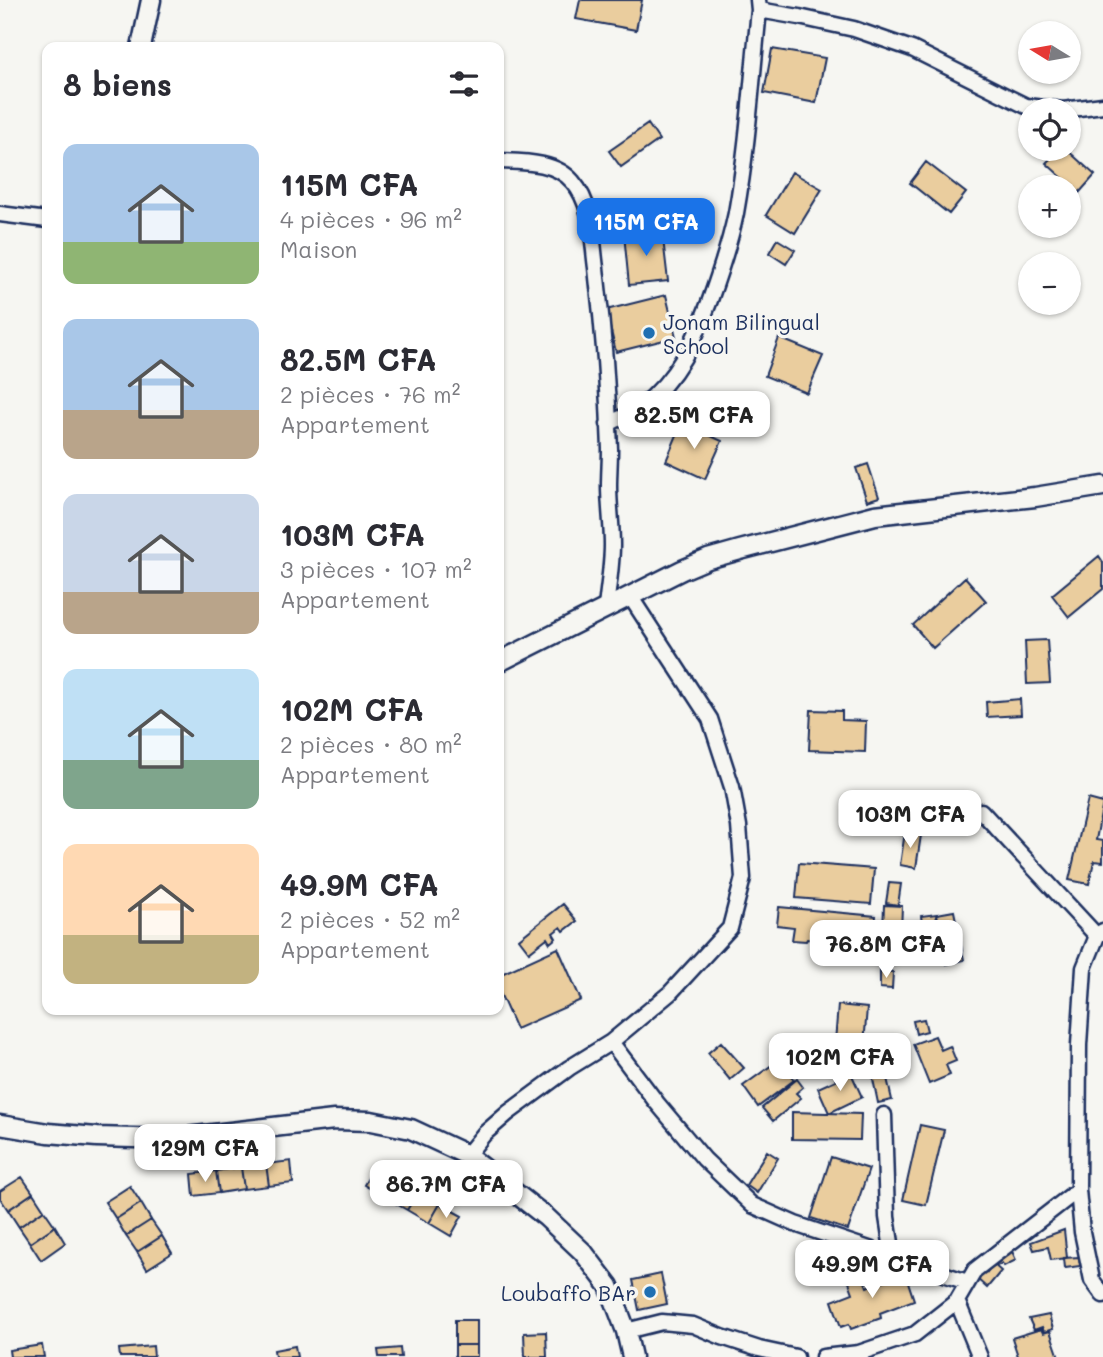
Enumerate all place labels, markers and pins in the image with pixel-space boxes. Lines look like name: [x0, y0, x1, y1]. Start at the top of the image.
pin: 115M CFA: [574, 198, 718, 258]
place label: Jonam Bilingual School: [663, 308, 820, 359]
marker: Jonam Bilingual School: [641, 325, 657, 341]
pin: 82.5M CFA: [614, 392, 774, 451]
pin: 103M CFA: [838, 790, 982, 850]
pin: 76.8M CFA: [806, 920, 966, 980]
pin: 102M CFA: [768, 1034, 912, 1093]
pin: 129M CFA: [133, 1124, 277, 1184]
pin: 86.7M CFA: [366, 1160, 526, 1220]
pin: 49.9M CFA: [792, 1240, 952, 1300]
place label: Loubaffo BAr: [501, 1279, 636, 1306]
marker: Loubaffo BAr: [642, 1284, 658, 1300]

